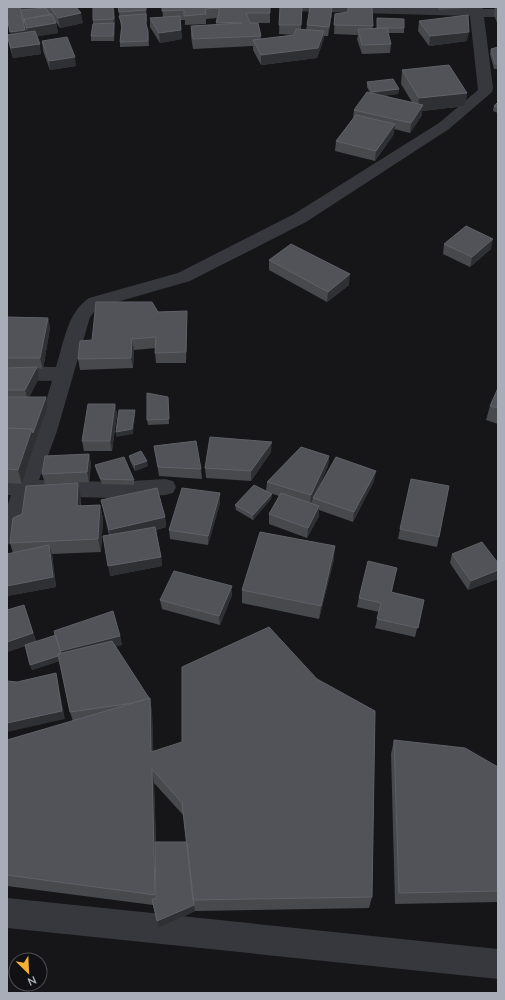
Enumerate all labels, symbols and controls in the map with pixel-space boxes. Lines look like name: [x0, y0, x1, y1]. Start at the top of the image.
north arrow: [8, 952, 48, 992]
text: N: [25, 973, 39, 989]

